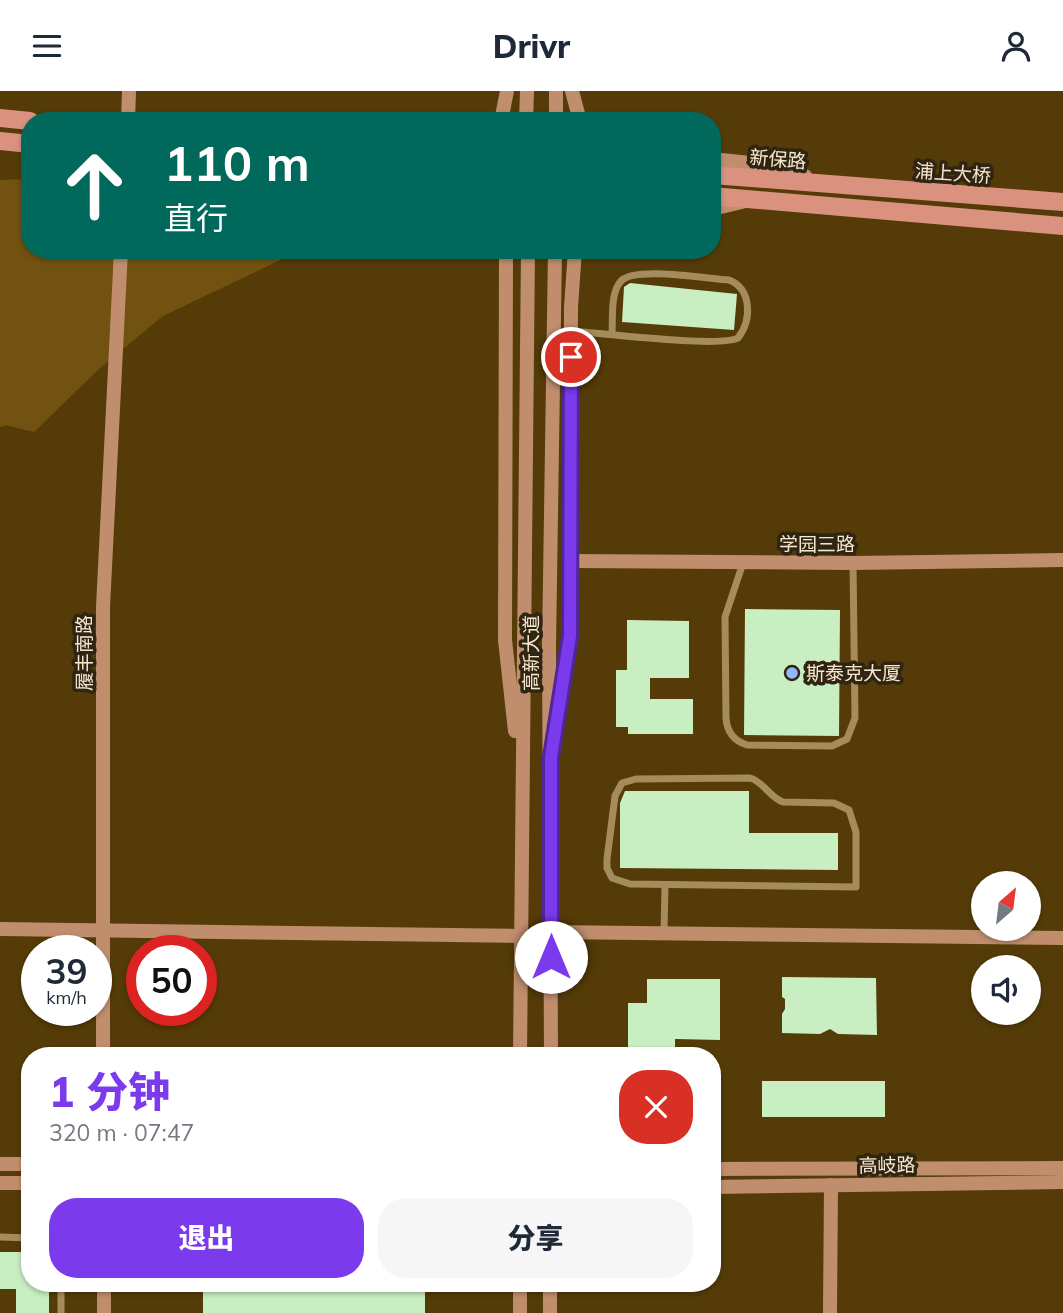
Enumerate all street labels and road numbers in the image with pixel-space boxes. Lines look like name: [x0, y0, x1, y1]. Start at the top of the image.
street label: 新保路: [749, 145, 807, 173]
street label: 浦上大桥: [914, 158, 992, 188]
street label: 学园三路: [779, 532, 855, 556]
street label: 履丰南路: [72, 615, 96, 691]
street label: 高新大道: [519, 615, 543, 691]
street label: 高岐路: [858, 1153, 916, 1177]

